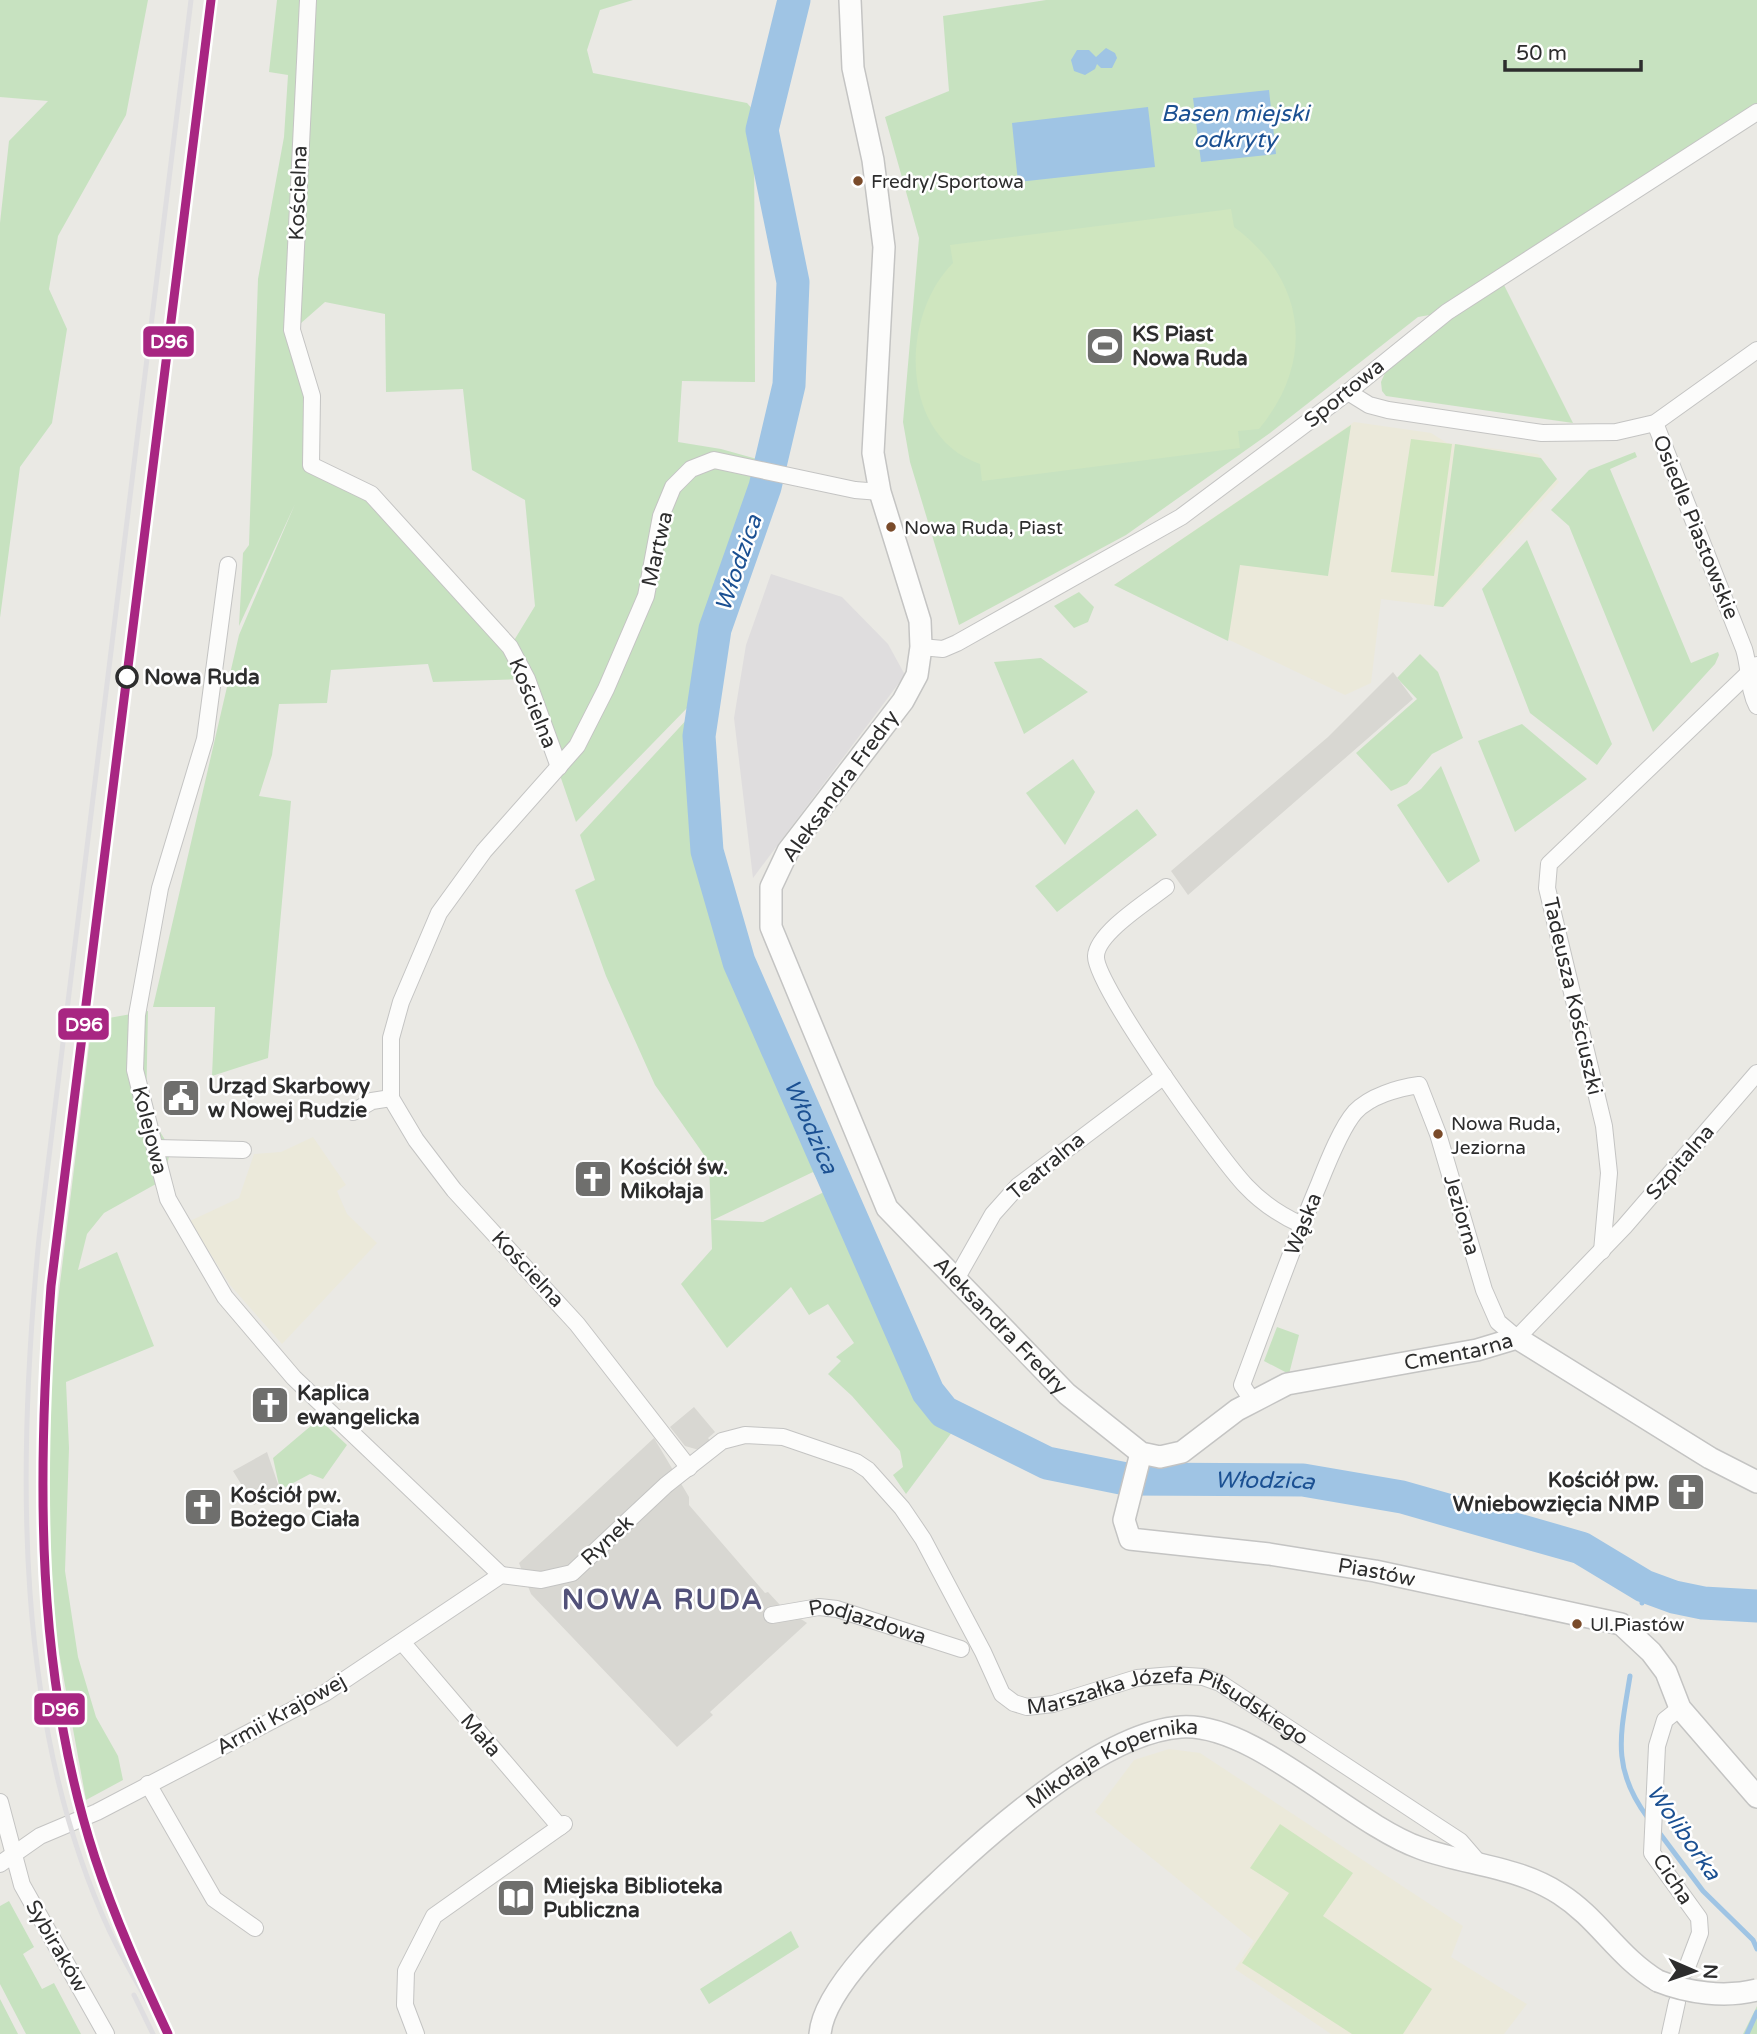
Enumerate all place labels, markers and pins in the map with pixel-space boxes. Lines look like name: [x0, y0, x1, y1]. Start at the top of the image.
place label: Fredry/Sportowa: [871, 171, 1024, 193]
marker: Fredry/Sportowa: [851, 174, 865, 188]
place label: KS Piast Nowa Ruda: [1132, 322, 1248, 371]
sports icon: KS Piast Nowa Ruda: [1084, 325, 1126, 367]
place label: Nowa Ruda, Piast: [904, 517, 1063, 539]
marker: Nowa Ruda, Piast: [884, 520, 898, 534]
place label: Nowa Ruda: [144, 665, 260, 690]
marker: Nowa Ruda: [116, 666, 138, 688]
place label: Urząd Skarbowy w Nowej Rudzie: [208, 1074, 371, 1123]
public building icon: Urząd Skarbowy w Nowej Rudzie: [160, 1077, 202, 1119]
place label: Nowa Ruda, Jeziorna: [1451, 1113, 1561, 1159]
marker: Nowa Ruda, Jeziorna: [1431, 1127, 1445, 1141]
place label: Kościół św. Mikołaja: [620, 1155, 728, 1204]
church icon: Kościół św. Mikołaja: [572, 1158, 614, 1200]
place label: Kaplica ewangelicka: [297, 1381, 420, 1430]
church icon: Kaplica ewangelicka: [249, 1384, 291, 1426]
place label: Kościół pw. Wniebowzięcia NMP: [1453, 1468, 1659, 1517]
church icon: Kościół pw. Wniebowzięcia NMP: [1665, 1471, 1707, 1513]
place label: Kościół pw. Bożego Ciała: [230, 1483, 360, 1532]
church icon: Kościół pw. Bożego Ciała: [182, 1486, 224, 1528]
place label: Ul.Piastów: [1590, 1614, 1685, 1636]
marker: Ul.Piastów: [1570, 1617, 1584, 1631]
place label: Miejska Biblioteka Publiczna: [543, 1874, 723, 1923]
library icon: Miejska Biblioteka Publiczna: [495, 1877, 537, 1919]

